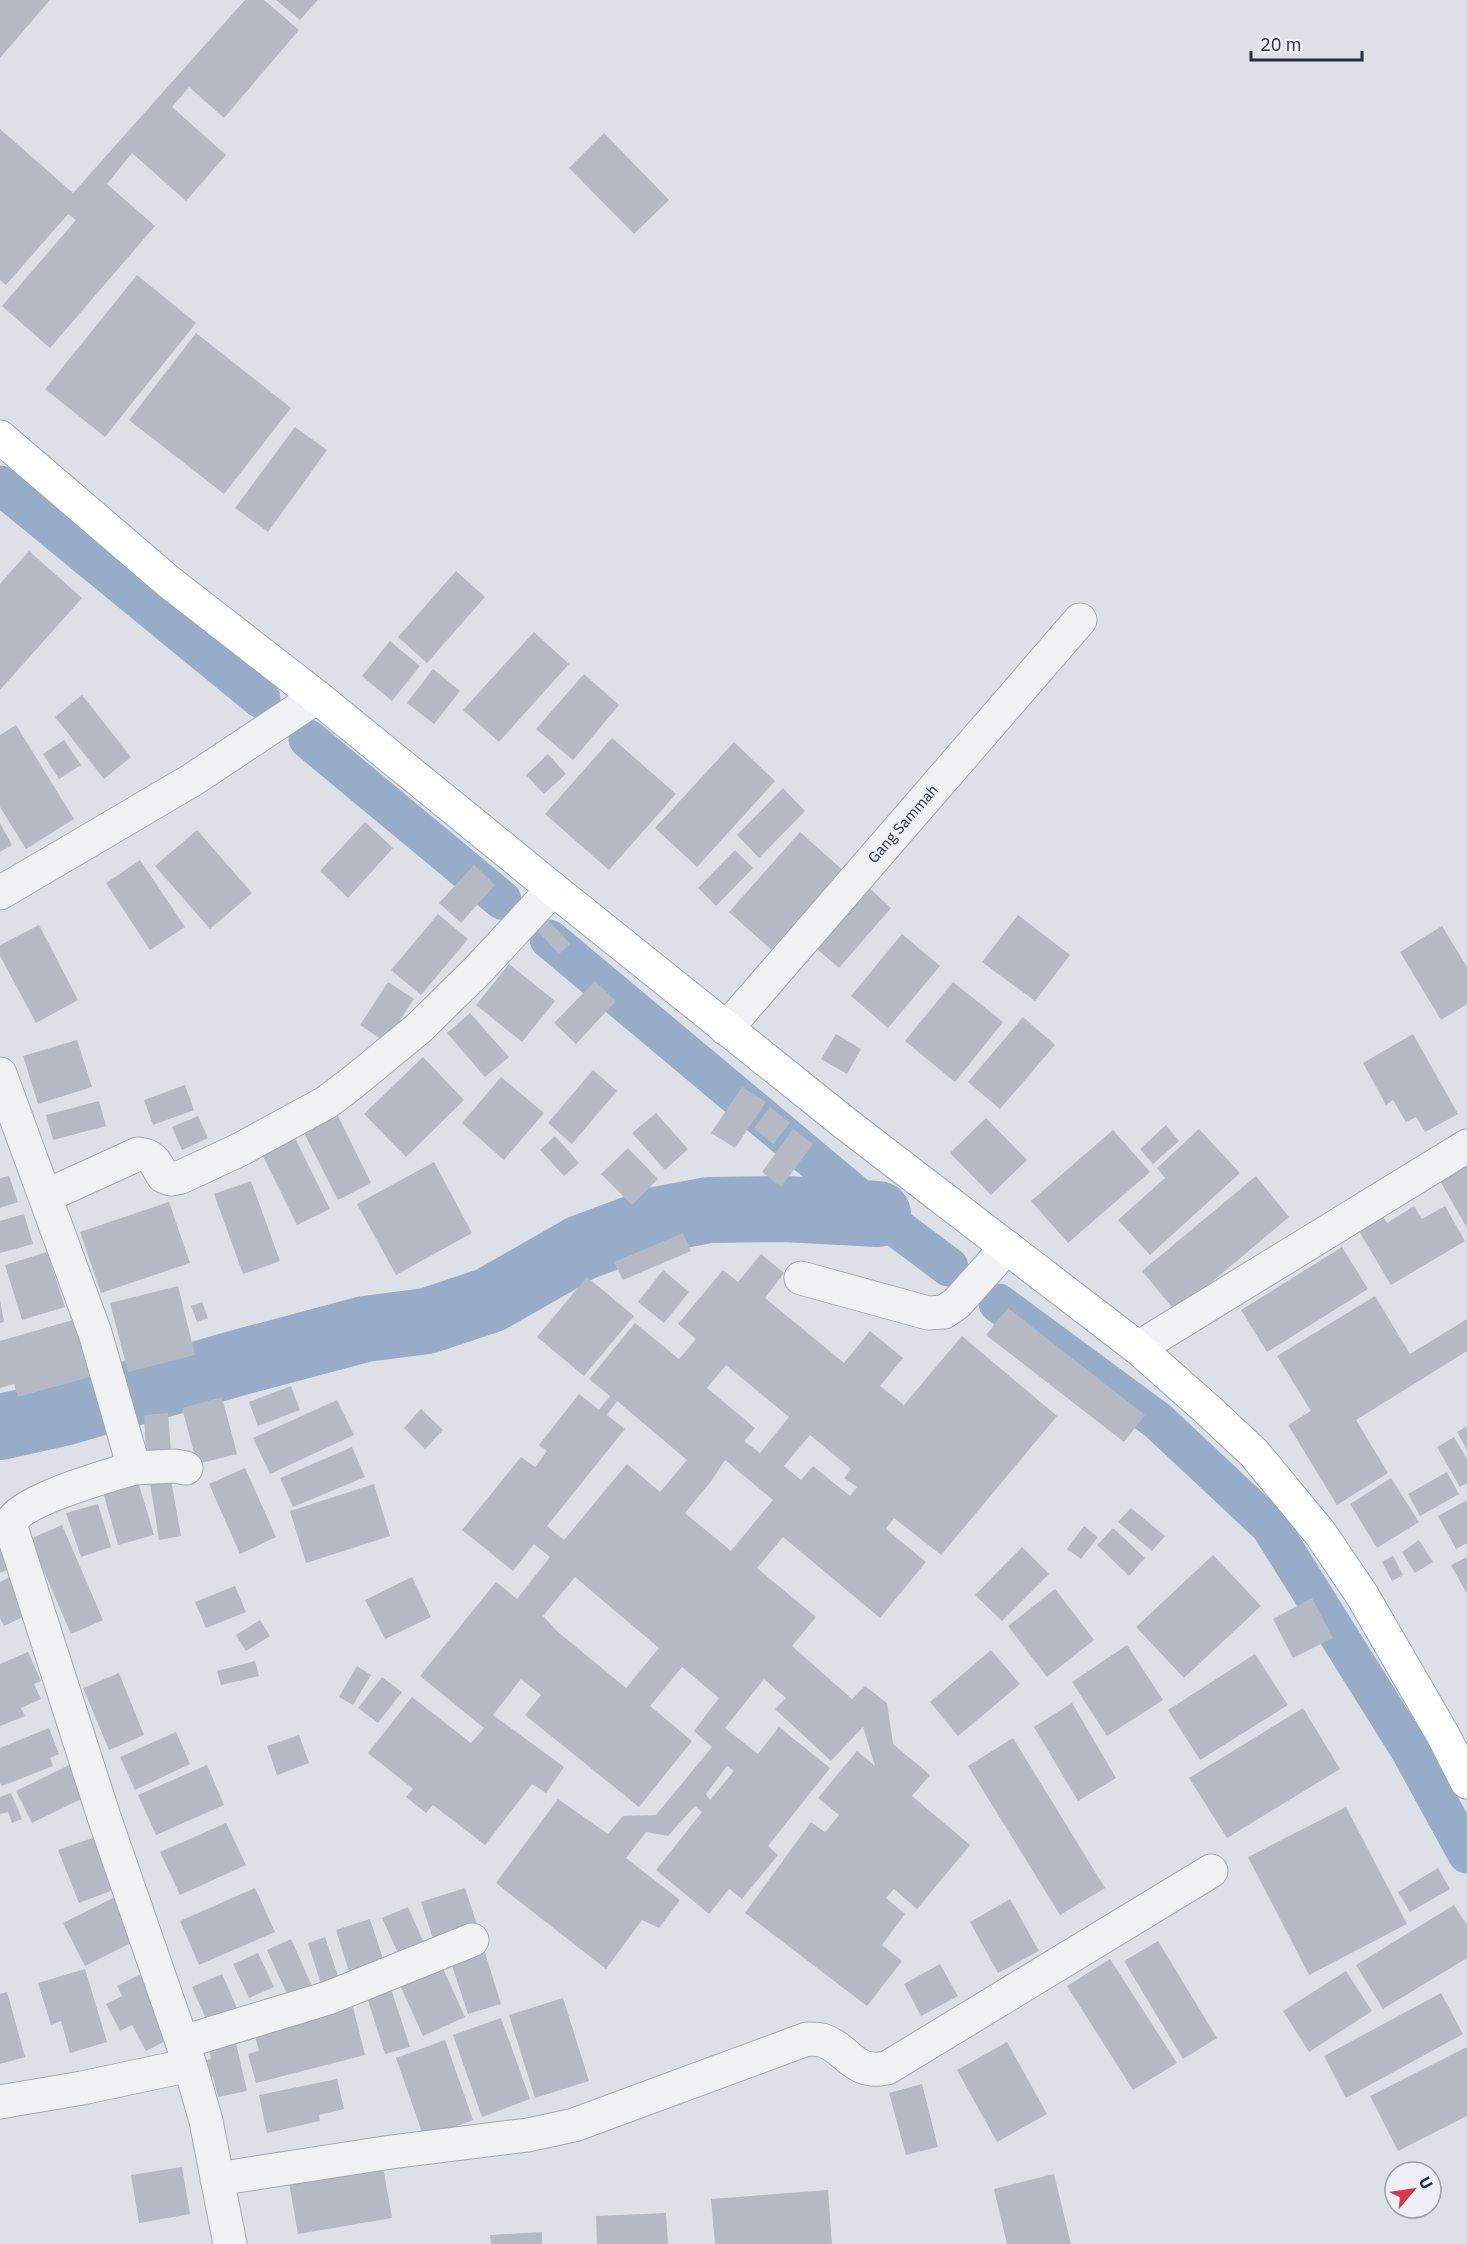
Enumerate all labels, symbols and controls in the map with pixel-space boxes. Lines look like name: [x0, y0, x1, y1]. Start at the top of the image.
scale bar: [1251, 24, 1362, 62]
text: 20 m: [1260, 33, 1302, 56]
street label: Gang Sammah: [863, 781, 942, 867]
north arrow: [1383, 2160, 1443, 2220]
text: U: [1415, 2173, 1438, 2192]

